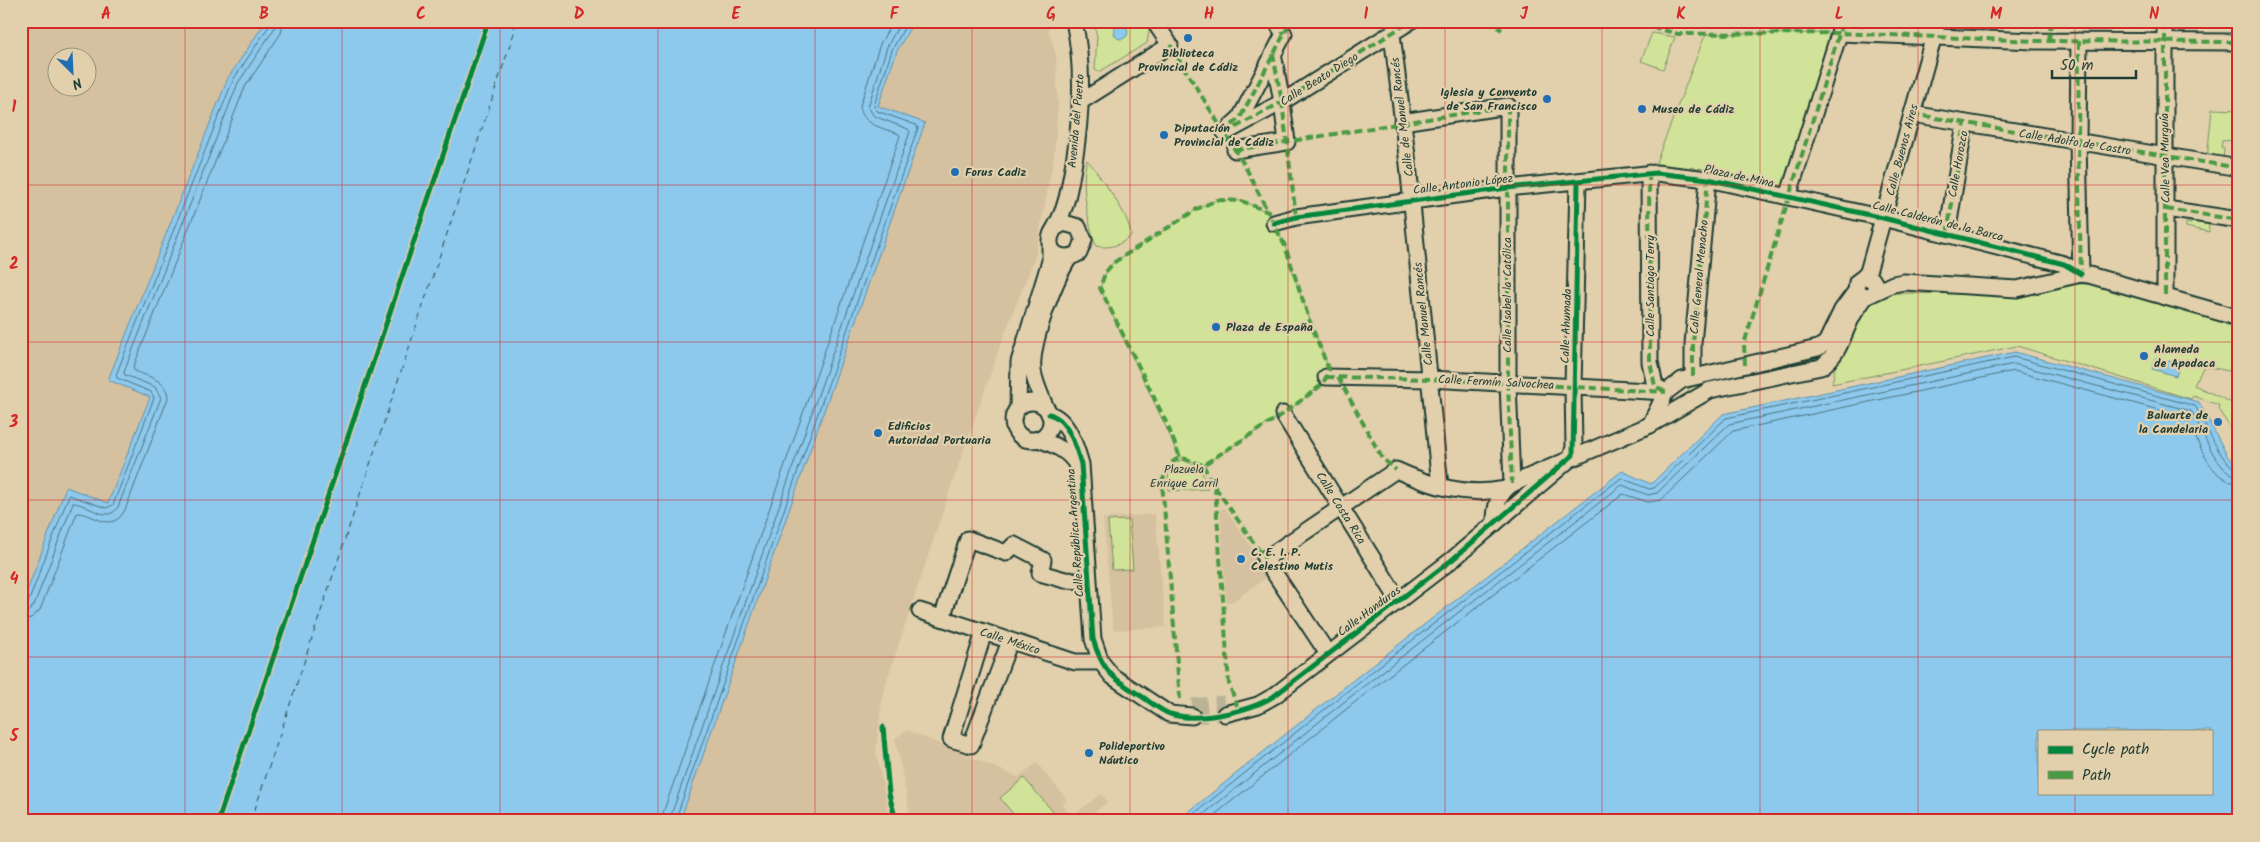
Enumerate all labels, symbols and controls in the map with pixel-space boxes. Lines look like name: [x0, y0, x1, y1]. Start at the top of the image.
text: A: [101, 2, 111, 27]
text: B: [259, 2, 269, 27]
text: C: [416, 2, 426, 27]
text: D: [574, 2, 585, 27]
text: E: [732, 2, 742, 27]
text: F: [890, 2, 900, 27]
text: G: [1046, 2, 1056, 27]
text: H: [1204, 2, 1214, 27]
text: I: [1364, 2, 1369, 27]
text: J: [1520, 2, 1529, 27]
text: K: [1676, 2, 1686, 27]
text: L: [1835, 2, 1843, 27]
text: M: [1990, 2, 2003, 27]
text: N: [2149, 2, 2159, 27]
marker: Biblioteca Provincial de Cádiz: [1182, 32, 1194, 44]
place label: Biblioteca Provincial de Cádiz: [1138, 44, 1238, 77]
north arrow: [48, 48, 98, 98]
street label: Calle Beato Diego: [1276, 48, 1362, 111]
scale bar: [2052, 48, 2136, 80]
text: 50 m: [2060, 54, 2094, 78]
street label: Calle de Manuel Rancés: [1386, 56, 1419, 178]
text: N: [68, 71, 85, 95]
street label: Avenida del Puerto: [1063, 73, 1090, 169]
place label: Iglesia y Convento de San Francisco: [1440, 83, 1538, 116]
marker: Iglesia y Convento de San Francisco: [1541, 93, 1553, 105]
text: 1: [12, 95, 17, 120]
place label: Museo de Cádiz: [1652, 100, 1735, 119]
street label: Calle Buenos Aires: [1881, 102, 1924, 198]
marker: Museo de Cádiz: [1636, 103, 1648, 115]
street label: Calle Vea Murguía: [2155, 112, 2176, 203]
place label: Diputación Provincial de Cádiz: [1174, 119, 1274, 152]
street label: Calle Adolfo de Castro: [2017, 124, 2132, 161]
marker: Diputación Provincial de Cádiz: [1158, 129, 1170, 141]
street label: Calle Horozco: [1943, 129, 1974, 199]
street label: Plaza de Mina: [1702, 160, 1776, 193]
place label: Forus Cadiz: [965, 163, 1026, 182]
marker: Forus Cadiz: [949, 166, 961, 178]
street label: Calle Antonio López: [1412, 169, 1514, 200]
street label: Calle Calderón de la Barca: [1870, 196, 2006, 247]
street label: Calle General Menacho: [1685, 219, 1714, 335]
street label: Calle Santiago Terry: [1641, 235, 1660, 337]
street label: Calle Isabel la Católica: [1498, 237, 1517, 353]
text: 2: [9, 252, 19, 277]
street label: Calle Manuel Rancés: [1409, 261, 1438, 367]
street label: Calle Ahumada: [1556, 288, 1577, 364]
place label: Plaza de España: [1226, 318, 1313, 337]
marker: Plaza de España: [1210, 321, 1222, 333]
place label: Alameda de Apodaca: [2154, 340, 2215, 373]
marker: Alameda de Apodaca: [2138, 350, 2150, 362]
street label: Calle Fermín Salvochea: [1437, 370, 1555, 395]
place label: Baluarte de la Candelaria: [2139, 406, 2208, 439]
text: 3: [9, 410, 19, 435]
marker: Baluarte de la Candelaria: [2212, 416, 2224, 428]
place label: Edificios Autoridad Portuaria: [888, 417, 991, 450]
marker: Edificios Autoridad Portuaria: [872, 427, 884, 439]
park label: Plazuela Enrique Carril: [1150, 460, 1218, 493]
street label: Calle República Argentina: [1061, 468, 1089, 598]
street label: Calle Costa Rica: [1311, 468, 1371, 549]
place label: C. E. I. P. Celestino Mutis: [1251, 543, 1334, 576]
marker: C. E. I. P. Celestino Mutis: [1235, 553, 1247, 565]
text: 4: [10, 567, 19, 592]
street label: Calle Honduras: [1334, 581, 1405, 642]
street label: Calle México: [977, 623, 1042, 660]
text: 5: [9, 724, 20, 749]
legend: [2038, 730, 2212, 794]
place label: Polideportivo Náutico: [1099, 737, 1166, 770]
text: Cycle path: [2082, 738, 2149, 762]
marker: Polideportivo Náutico: [1083, 747, 1095, 759]
text: Path: [2082, 764, 2111, 788]

